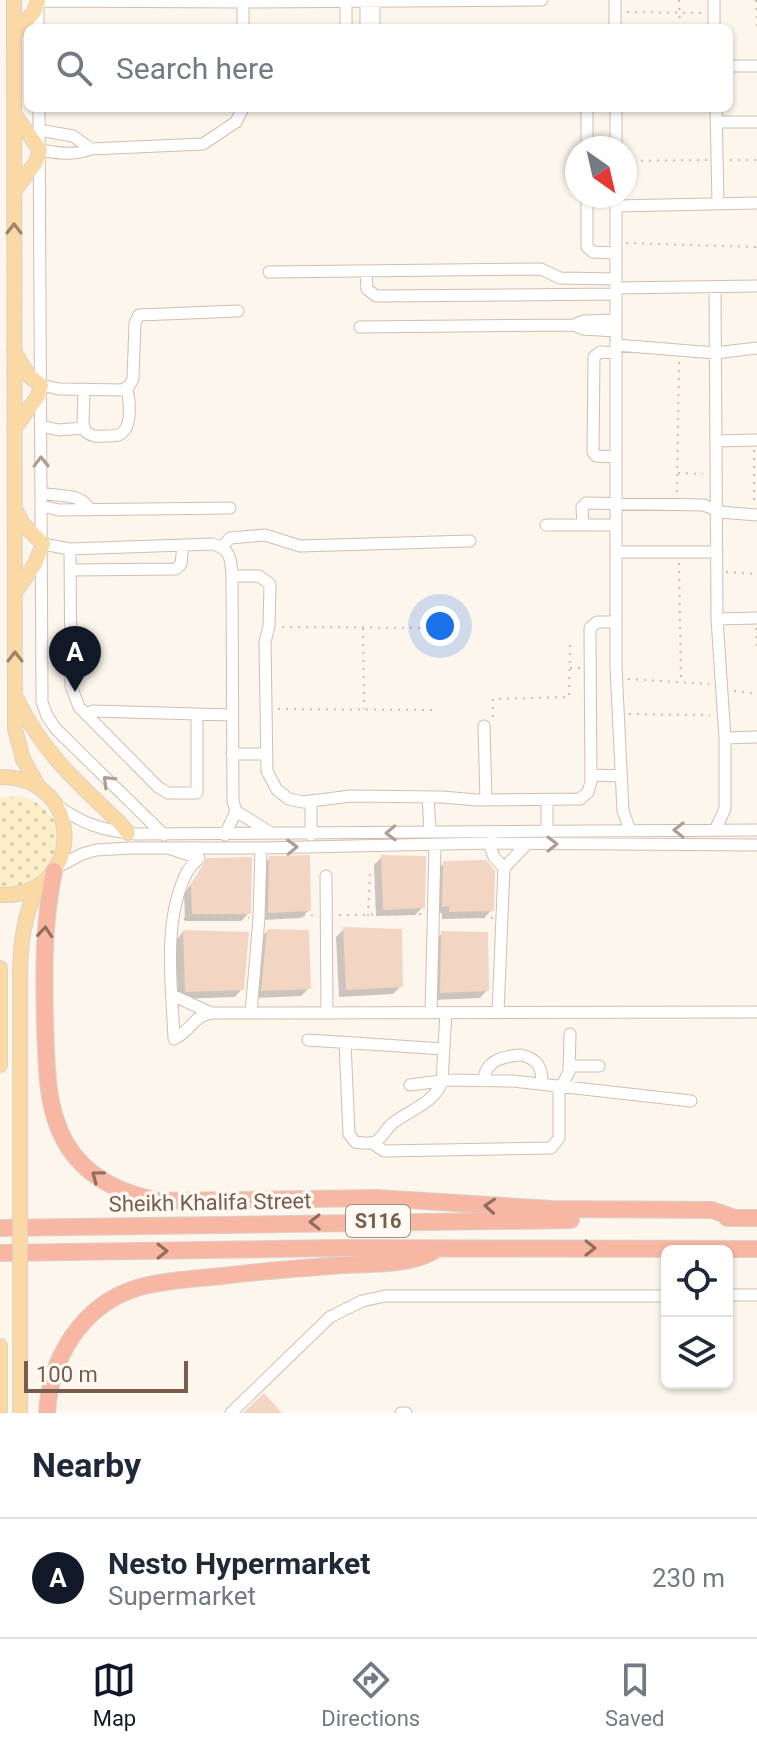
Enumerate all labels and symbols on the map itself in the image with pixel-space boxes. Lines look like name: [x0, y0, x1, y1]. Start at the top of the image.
north arrow: [565, 136, 637, 208]
one-way arrow: [5, 222, 23, 235]
one-way arrow: [32, 455, 50, 468]
your location: [420, 606, 460, 646]
pin: A: [49, 626, 101, 692]
one-way arrow: [6, 650, 24, 663]
one-way arrow: [103, 776, 117, 790]
one-way arrow: [672, 821, 685, 839]
one-way arrow: [384, 824, 397, 841]
one-way arrow: [546, 836, 559, 853]
one-way arrow: [286, 839, 299, 856]
one-way arrow: [36, 925, 53, 938]
one-way arrow: [91, 1171, 106, 1185]
street label: Sheikh Khalifa Street: [108, 1188, 312, 1217]
one-way arrow: [483, 1198, 496, 1215]
road number: S116: [346, 1205, 410, 1237]
one-way arrow: [308, 1213, 321, 1231]
one-way arrow: [584, 1239, 597, 1257]
one-way arrow: [156, 1242, 169, 1260]
scale bar: [24, 1357, 188, 1393]

